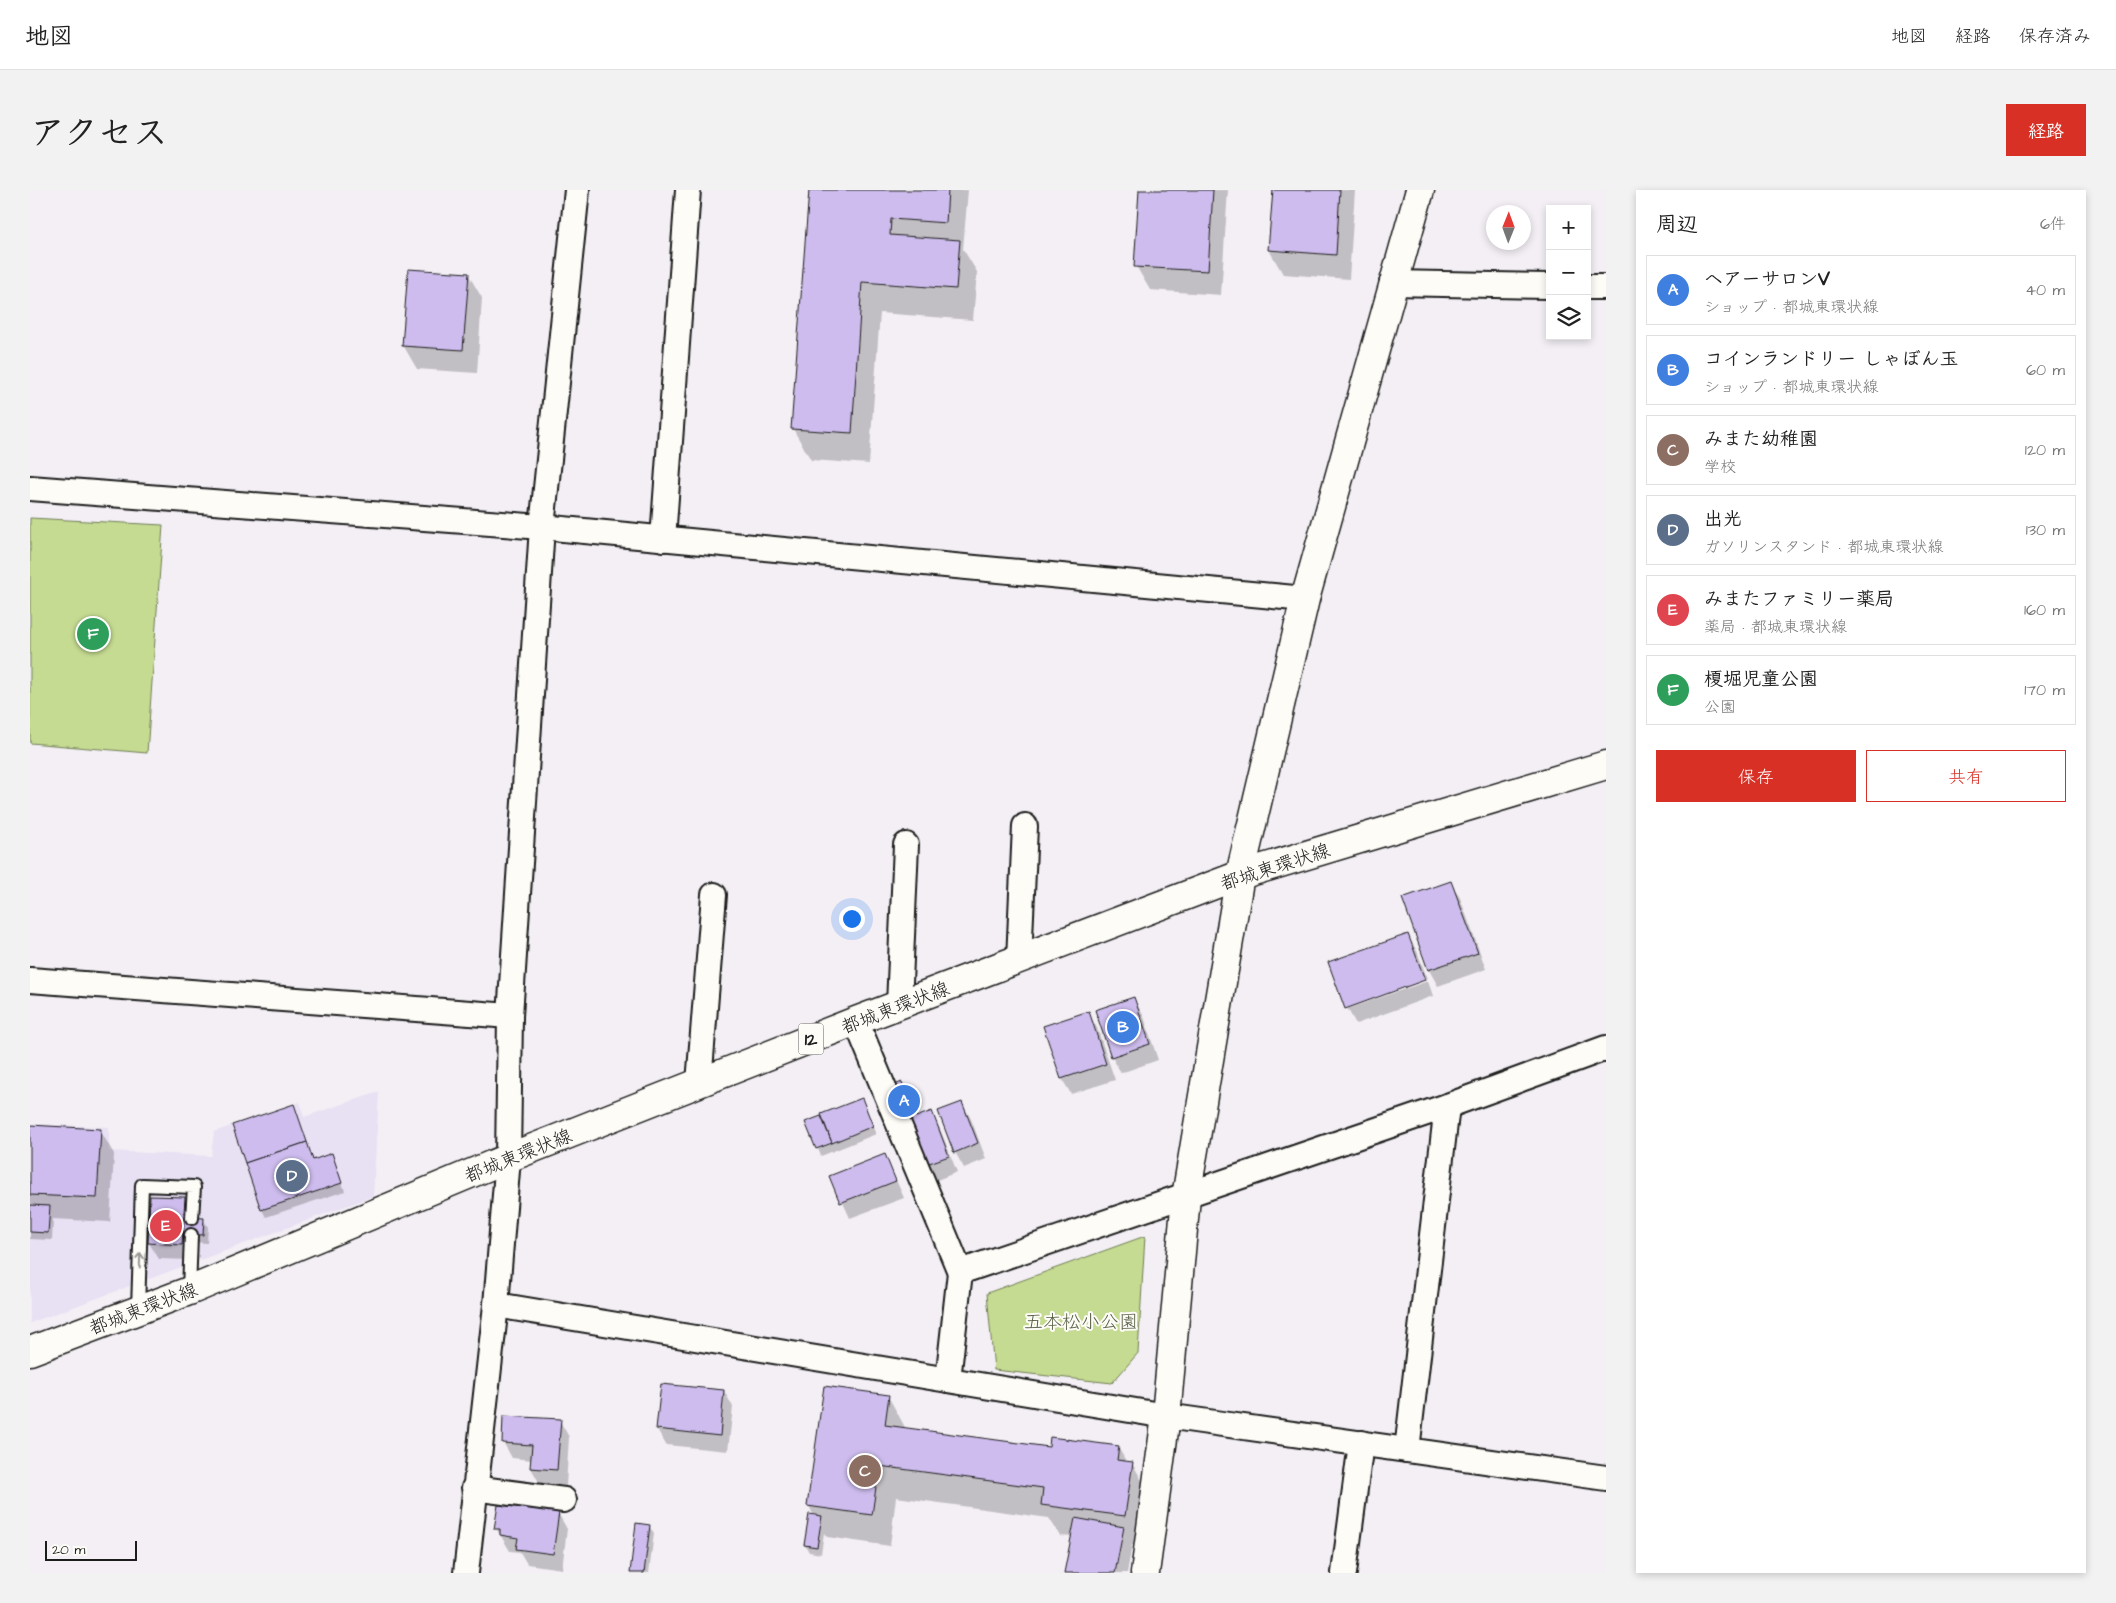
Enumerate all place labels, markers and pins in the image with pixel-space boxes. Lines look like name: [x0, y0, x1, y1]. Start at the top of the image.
pin: F: [77, 615, 109, 653]
pin: B: [1107, 1008, 1139, 1046]
pin: A: [888, 1082, 920, 1120]
pin: D: [276, 1157, 308, 1195]
pin: E: [150, 1207, 182, 1245]
pin: C: [849, 1452, 881, 1490]

